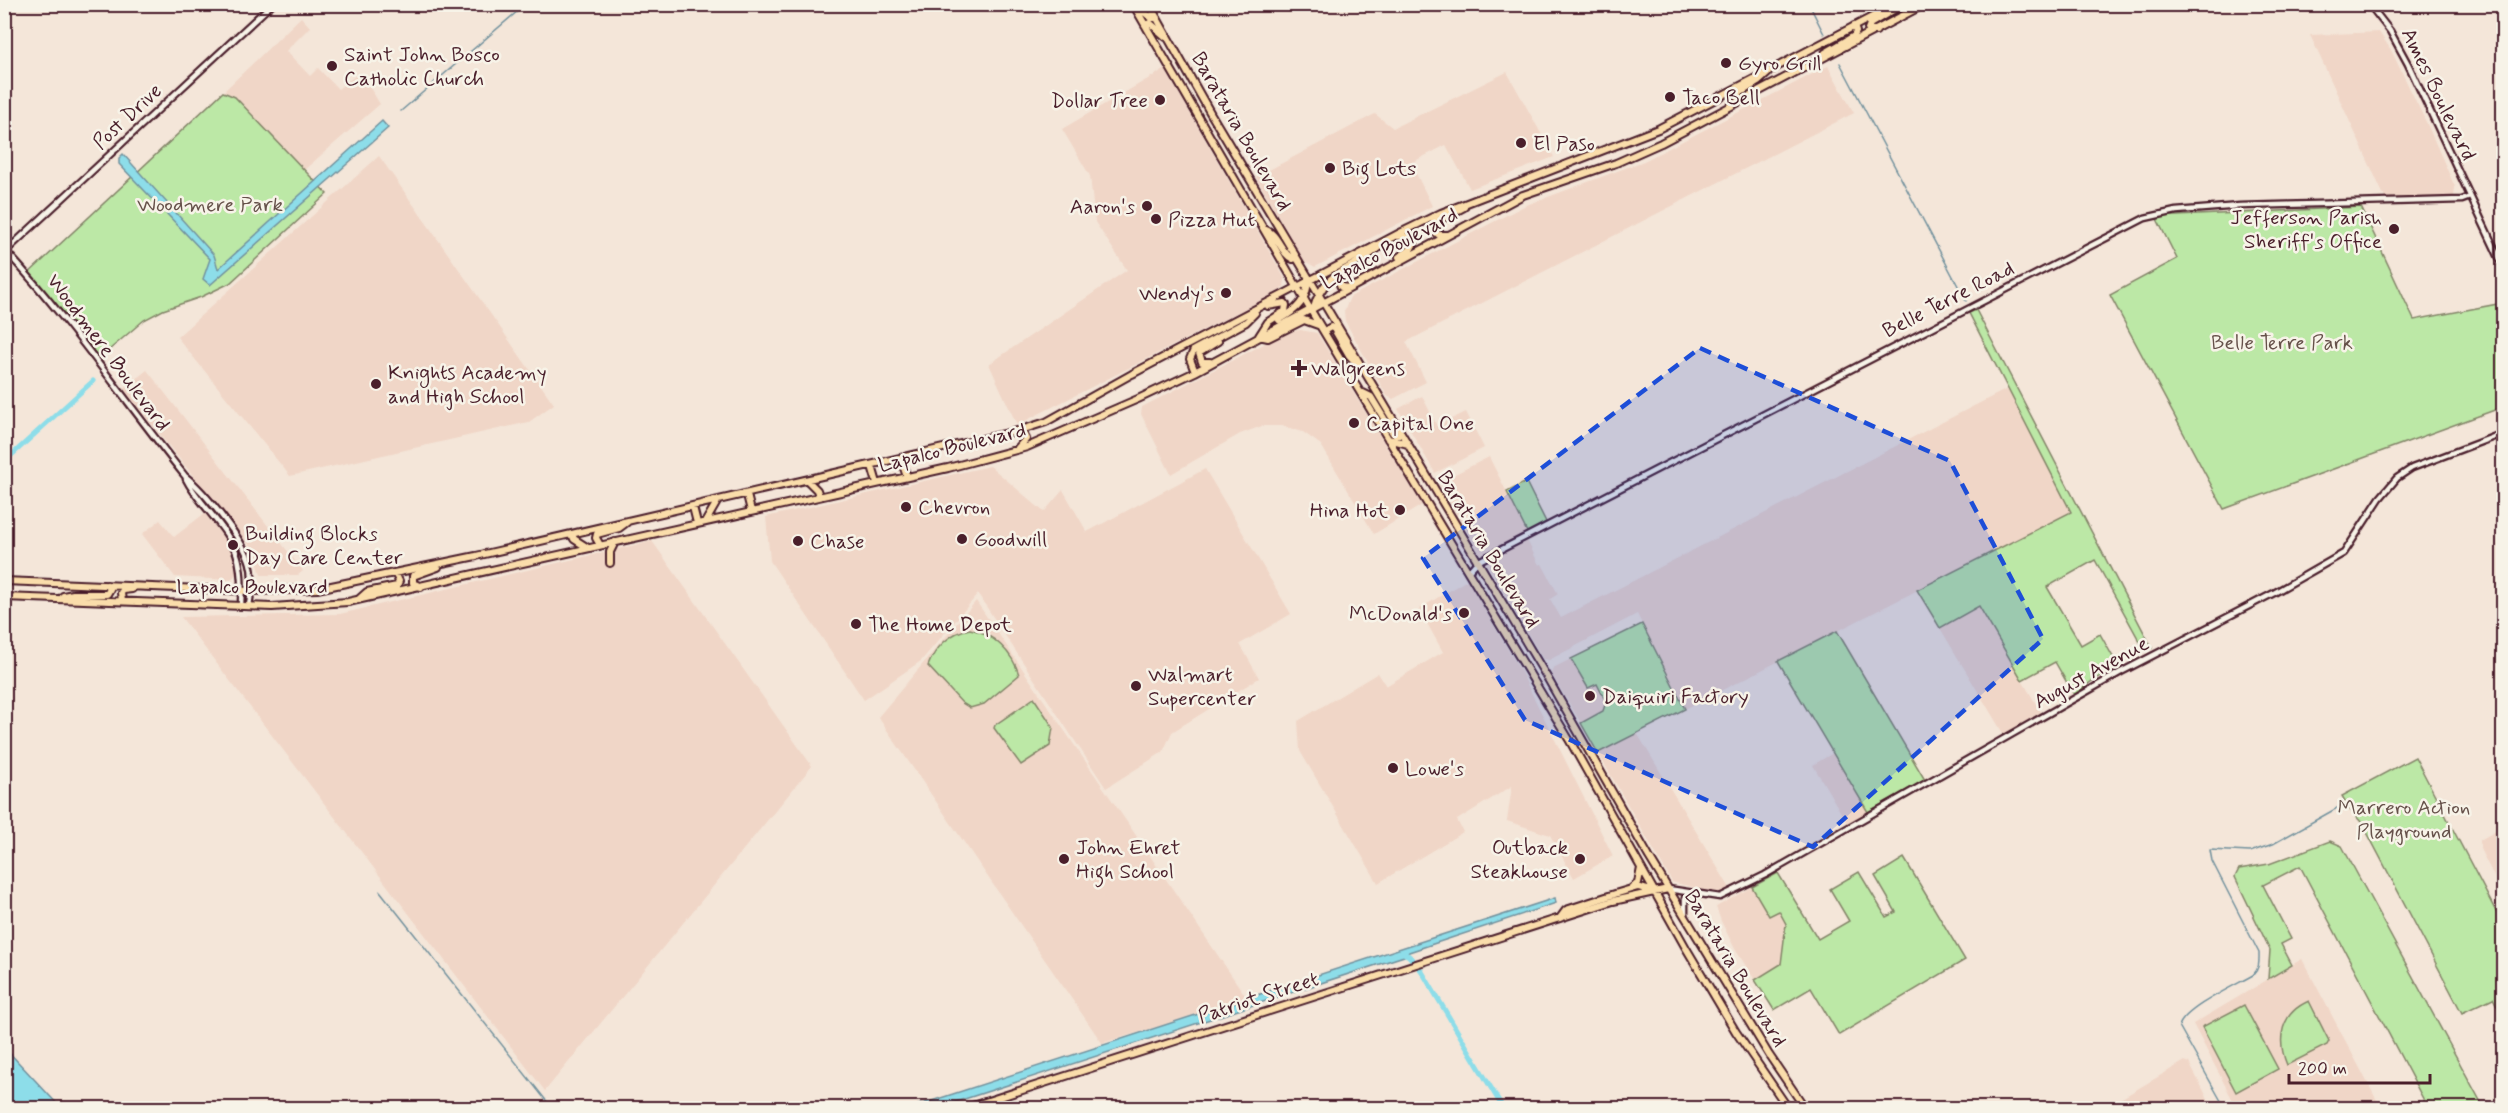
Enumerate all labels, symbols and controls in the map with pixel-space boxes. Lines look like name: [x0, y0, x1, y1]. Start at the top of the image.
street label: Ames Boulevard: [2394, 24, 2482, 165]
place label: Saint John Bosco Catholic Church: [344, 41, 500, 93]
street label: Barataria Boulevard: [1184, 47, 1298, 216]
place label: Gyro Grill: [1738, 50, 1822, 78]
marker: Gyro Grill: [1719, 56, 1733, 70]
marker: Saint John Bosco Catholic Church: [325, 59, 339, 73]
street label: Post Drive: [87, 77, 168, 156]
place label: Taco Bell: [1682, 84, 1760, 112]
place label: Dollar Tree: [1051, 87, 1148, 115]
marker: Taco Bell: [1663, 90, 1677, 104]
marker: Dollar Tree: [1153, 93, 1167, 107]
place label: El Paso: [1533, 130, 1595, 158]
marker: El Paso: [1514, 136, 1528, 150]
place label: Big Lots: [1342, 155, 1416, 185]
marker: Big Lots: [1323, 161, 1337, 175]
park label: Woodmere Park: [137, 191, 283, 219]
place label: Aaron's: [1070, 193, 1135, 221]
marker: Aaron's: [1140, 199, 1154, 213]
street label: Lapalco Boulevard: [1316, 201, 1463, 297]
place label: Jefferson Parish Sheriff's Office: [2230, 204, 2382, 256]
place label: Pizza Hut: [1168, 206, 1255, 234]
marker: Pizza Hut: [1149, 212, 1163, 226]
marker: Jefferson Parish Sheriff's Office: [2387, 222, 2401, 236]
street label: Belle Terre Road: [1878, 255, 2019, 345]
street label: Woodmere Boulevard: [40, 268, 177, 437]
place label: Wendy's: [1139, 280, 1214, 308]
marker: Wendy's: [1219, 286, 1233, 300]
park label: Belle Terre Park: [2211, 329, 2353, 357]
place label: Walgreens: [1311, 355, 1405, 384]
place label: Knights Academy and High School: [388, 359, 547, 411]
marker: Walgreens: [1292, 361, 1306, 375]
marker: Knights Academy and High School: [369, 377, 383, 391]
place label: Capital One: [1366, 410, 1474, 438]
street label: Lapalco Boulevard: [875, 416, 1029, 480]
marker: Capital One: [1347, 416, 1361, 430]
street label: Barataria Boulevard: [1430, 466, 1546, 633]
place label: Chevron: [918, 494, 990, 522]
place label: Hina Hot: [1310, 497, 1389, 525]
marker: Chevron: [899, 500, 913, 514]
marker: Hina Hot: [1393, 503, 1407, 517]
place label: Building Blocks Day Care Center: [245, 520, 403, 572]
place label: Goodwill: [974, 526, 1047, 554]
place label: Chase: [810, 528, 864, 556]
marker: Goodwill: [955, 532, 969, 546]
marker: Chase: [791, 534, 805, 548]
marker: Building Blocks Day Care Center: [226, 538, 240, 552]
street label: Lapalco Boulevard: [176, 573, 328, 601]
place label: McDonald's: [1349, 600, 1452, 628]
marker: McDonald's: [1457, 606, 1471, 620]
place label: The Home Depot: [868, 611, 1012, 639]
marker: The Home Depot: [849, 617, 863, 631]
street label: August Avenue: [2029, 630, 2154, 716]
place label: Walmart Supercenter: [1148, 661, 1256, 713]
marker: Walmart Supercenter: [1129, 679, 1143, 693]
place label: Daiquiri Factory: [1602, 683, 1749, 711]
marker: Daiquiri Factory: [1583, 689, 1597, 703]
place label: Lowe's: [1405, 755, 1464, 783]
marker: Lowe's: [1386, 761, 1400, 775]
park label: Marrero Action Playground: [2338, 794, 2470, 846]
place label: John Ehret High School: [1076, 834, 1181, 888]
place label: Outback Steakhouse: [1470, 834, 1568, 886]
marker: John Ehret High School: [1057, 852, 1071, 866]
marker: Outback Steakhouse: [1573, 852, 1587, 866]
street label: Barataria Boulevard: [1677, 885, 1793, 1052]
street label: Patriot Street: [1194, 965, 1322, 1031]
scale bar: [2289, 1047, 2430, 1085]
text: 200 m: [2298, 1057, 2347, 1081]

